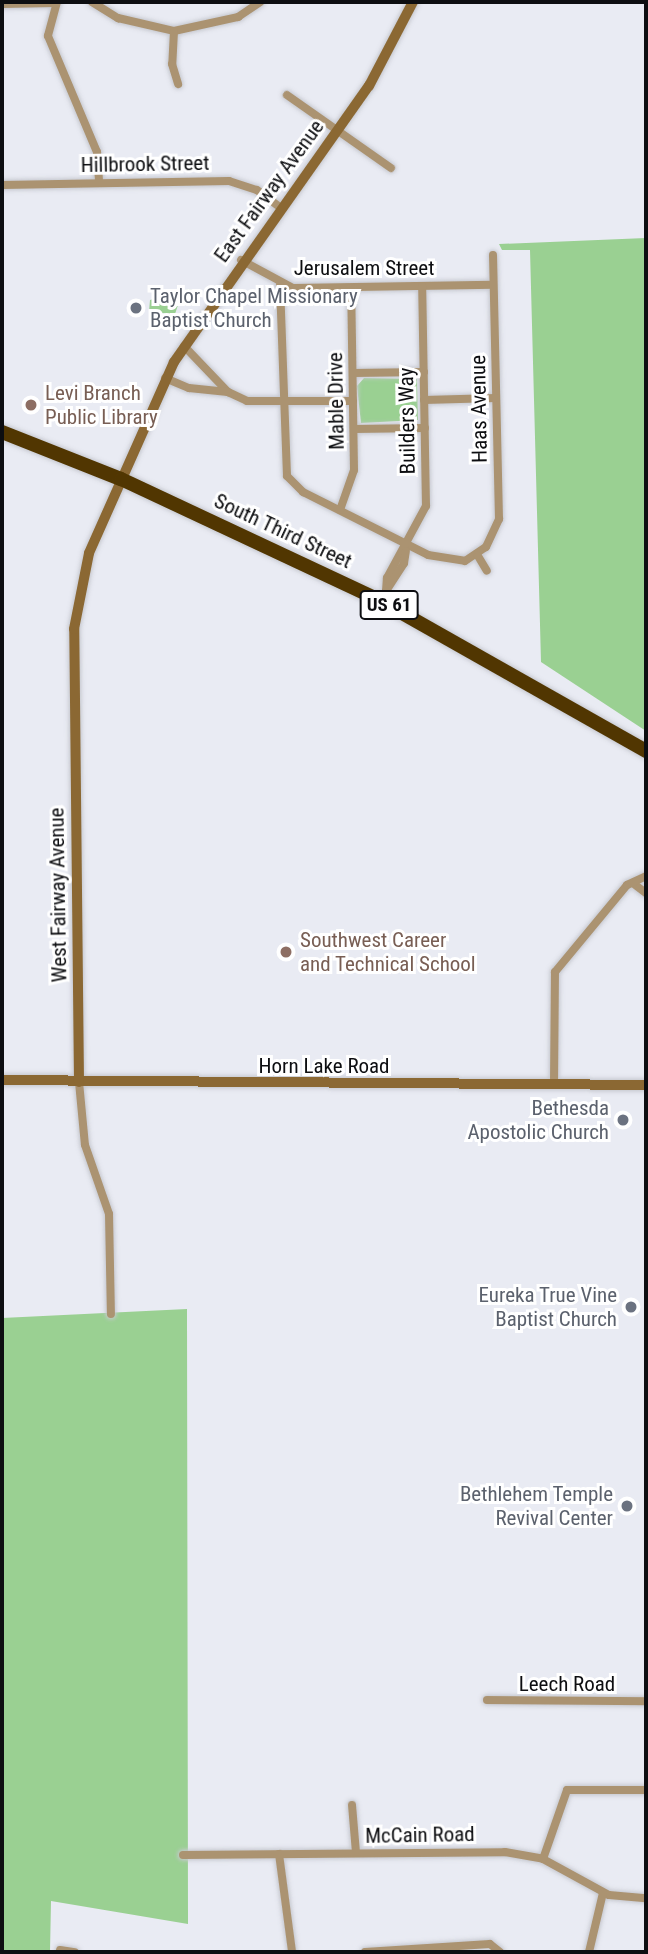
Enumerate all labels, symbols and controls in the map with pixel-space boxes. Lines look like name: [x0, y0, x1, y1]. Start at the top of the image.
street label: East Fairway Avenue: [209, 115, 329, 267]
street label: Hillbrook Street: [80, 150, 210, 178]
street label: Jerusalem Street: [294, 255, 434, 281]
place label: Taylor Chapel Missionary Baptist Church: [150, 283, 358, 333]
marker: Taylor Chapel Missionary Baptist Church: [128, 300, 144, 316]
street label: Mable Drive: [323, 352, 349, 450]
street label: Haas Avenue: [465, 355, 493, 463]
street label: Builders Way: [393, 367, 421, 475]
place label: Levi Branch Public Library: [45, 380, 158, 430]
marker: Levi Branch Public Library: [23, 397, 39, 413]
street label: South Third Street: [210, 488, 356, 574]
road number: US 61: [359, 590, 419, 620]
street label: West Fairway Avenue: [44, 807, 72, 983]
place label: Southwest Career and Technical School: [300, 927, 476, 977]
marker: Southwest Career and Technical School: [278, 944, 294, 960]
street label: Horn Lake Road: [258, 1053, 390, 1079]
place label: Bethesda Apostolic Church: [467, 1095, 609, 1145]
marker: Bethesda Apostolic Church: [615, 1112, 631, 1128]
place label: Eureka True Vine Baptist Church: [478, 1282, 617, 1332]
marker: Eureka True Vine Baptist Church: [623, 1299, 639, 1315]
place label: Bethlehem Temple Revival Center: [459, 1481, 613, 1531]
marker: Bethlehem Temple Revival Center: [619, 1498, 635, 1514]
street label: Leech Road: [519, 1671, 615, 1697]
street label: McCain Road: [365, 1821, 475, 1849]

